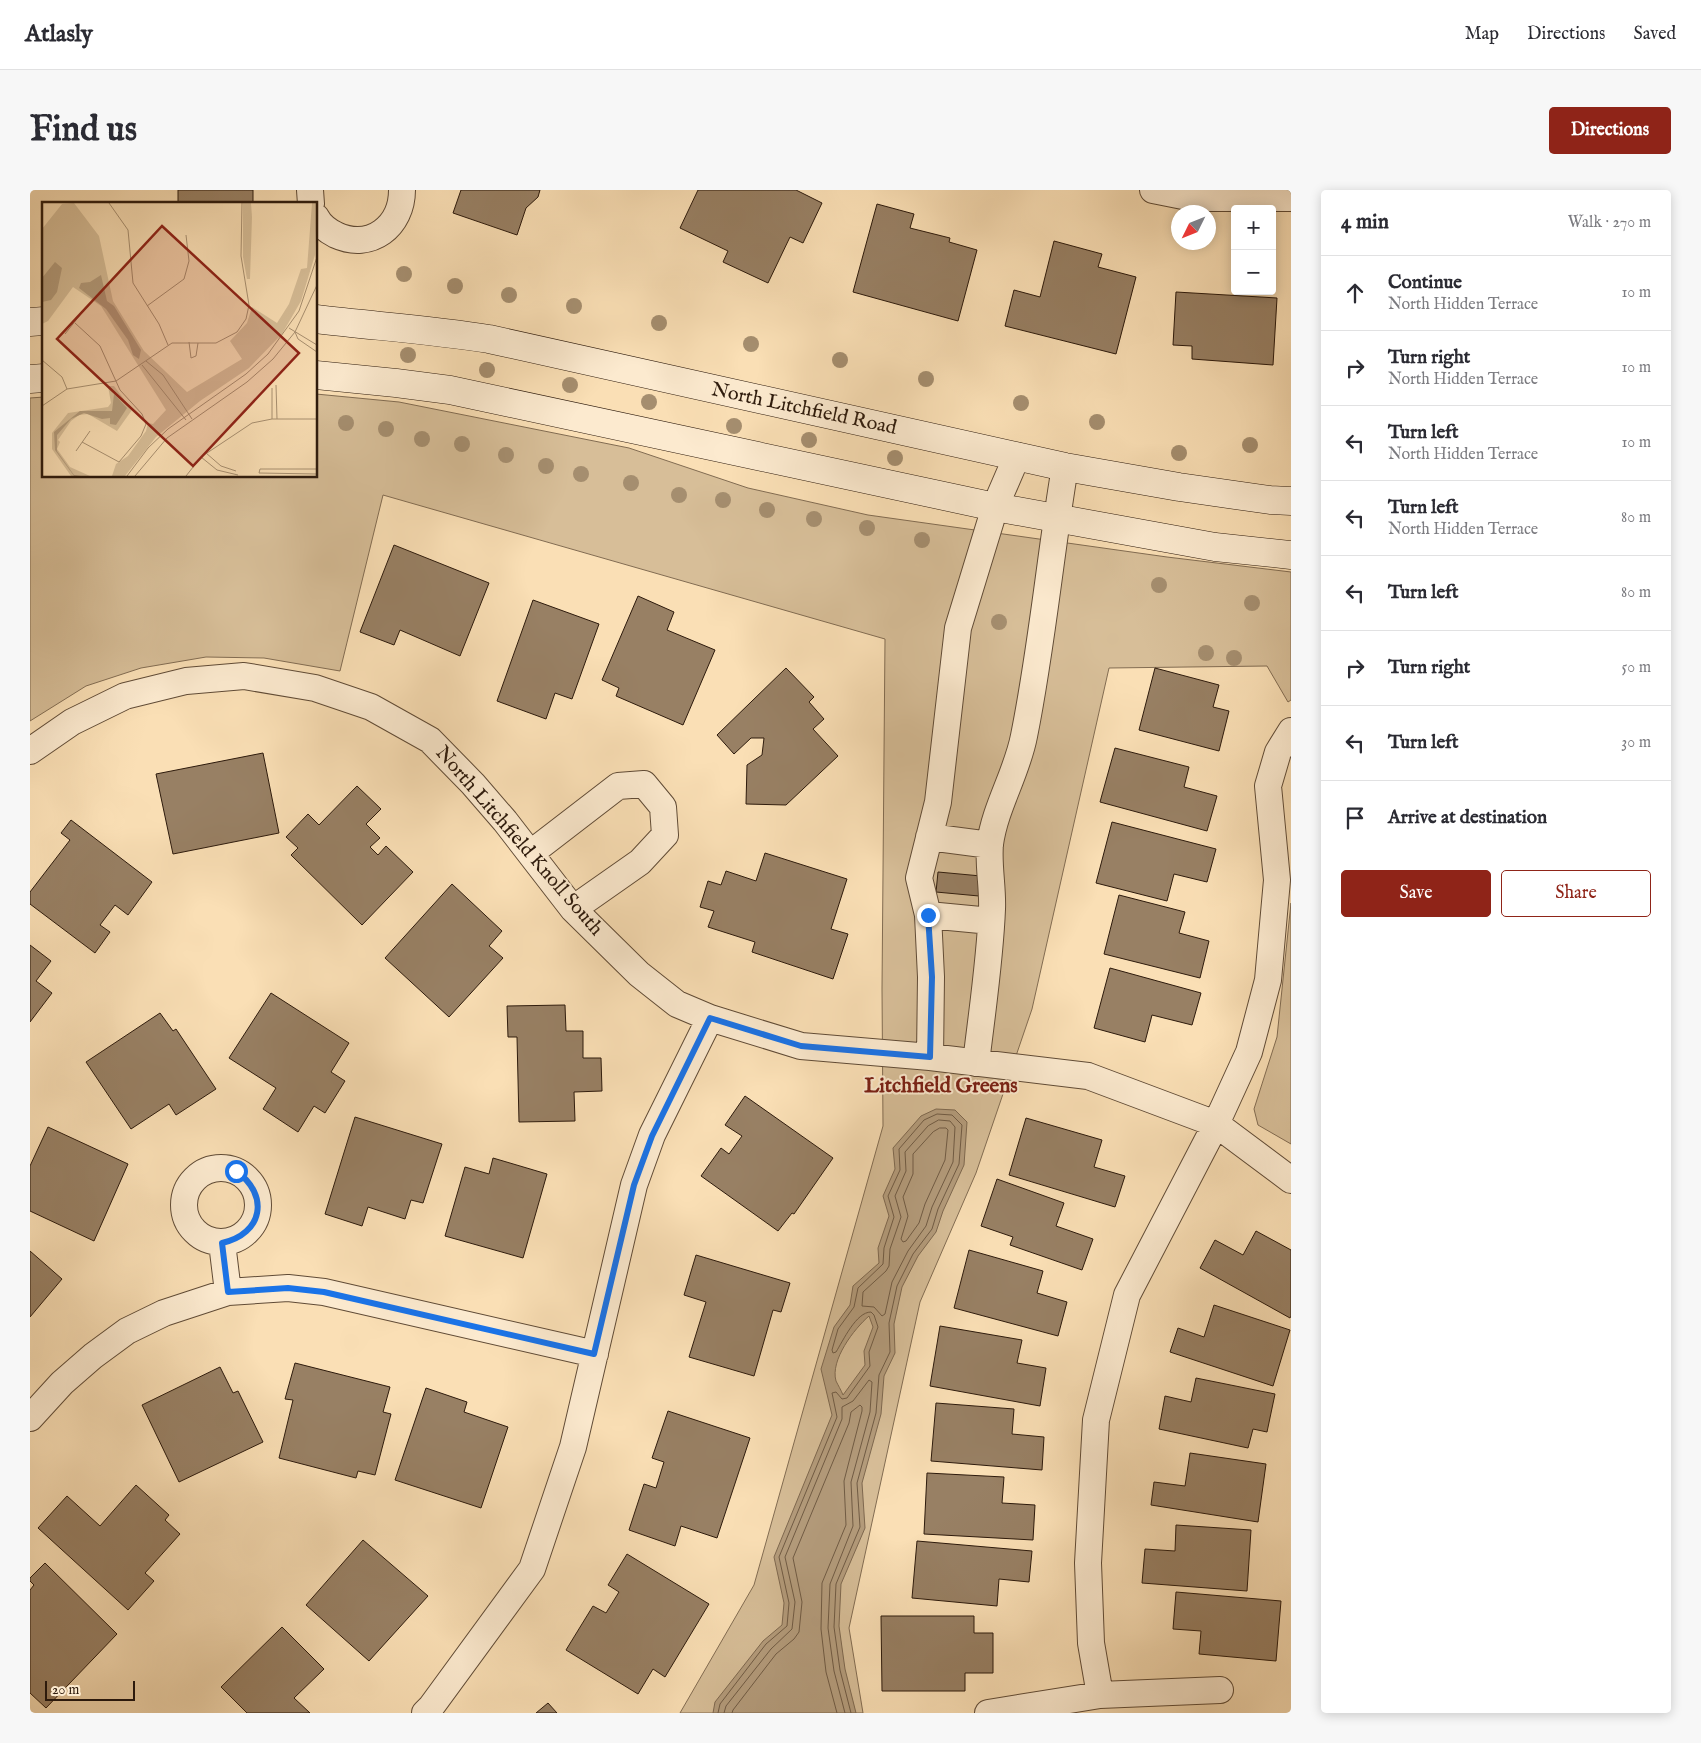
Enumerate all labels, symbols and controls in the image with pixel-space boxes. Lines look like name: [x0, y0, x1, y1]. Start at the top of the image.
text: Atlasly: [25, 19, 93, 50]
text: Map: [1465, 23, 1499, 46]
text: Directions: [1527, 23, 1605, 46]
text: Saved: [1633, 23, 1676, 46]
button: Directions: [1549, 107, 1671, 154]
text: Find us: [30, 108, 137, 153]
inset map: [42, 202, 318, 478]
north arrow: [1171, 205, 1216, 250]
map controls: [1231, 205, 1276, 295]
button: +: [1231, 205, 1276, 250]
text: 4 min: [1341, 209, 1389, 236]
text: Walk · 270 m: [1568, 213, 1651, 233]
button: −: [1231, 250, 1276, 295]
text: Continue: [1388, 271, 1462, 295]
icon: ahead: [1341, 279, 1369, 307]
text: 10 m: [1621, 283, 1651, 303]
text: North Hidden Terrace: [1388, 295, 1538, 315]
text: Turn right: [1388, 346, 1470, 370]
icon: right: [1341, 354, 1369, 382]
text: 10 m: [1621, 358, 1651, 378]
text: North Hidden Terrace: [1388, 370, 1538, 390]
street label: North Litchfield Road: [709, 377, 899, 441]
text: Turn left: [1388, 421, 1459, 445]
icon: left: [1341, 429, 1369, 457]
text: 10 m: [1621, 433, 1651, 453]
text: North Hidden Terrace: [1388, 445, 1538, 465]
text: Turn left: [1388, 496, 1459, 520]
icon: left: [1341, 504, 1369, 532]
text: 80 m: [1621, 508, 1651, 528]
text: North Hidden Terrace: [1388, 520, 1538, 540]
icon: left: [1341, 579, 1369, 607]
text: Turn left: [1388, 581, 1459, 605]
text: 80 m: [1621, 583, 1651, 603]
icon: right: [1341, 654, 1369, 682]
text: Turn right: [1388, 656, 1470, 680]
text: 50 m: [1622, 658, 1651, 678]
icon: left: [1341, 729, 1369, 757]
text: Turn left: [1388, 731, 1459, 755]
text: 30 m: [1621, 733, 1651, 753]
street label: North Litchfield Knoll South: [430, 741, 609, 941]
icon: arrive: [1341, 804, 1369, 832]
text: Arrive at destination: [1388, 806, 1547, 830]
button: Save: [1341, 870, 1491, 917]
button: Share: [1501, 870, 1651, 917]
route end: [917, 904, 940, 927]
district label: Litchfield Greens: [864, 1073, 1018, 1100]
route start: [225, 1160, 248, 1183]
scale bar: [45, 1678, 135, 1701]
text: 20 m: [52, 1681, 79, 1699]

